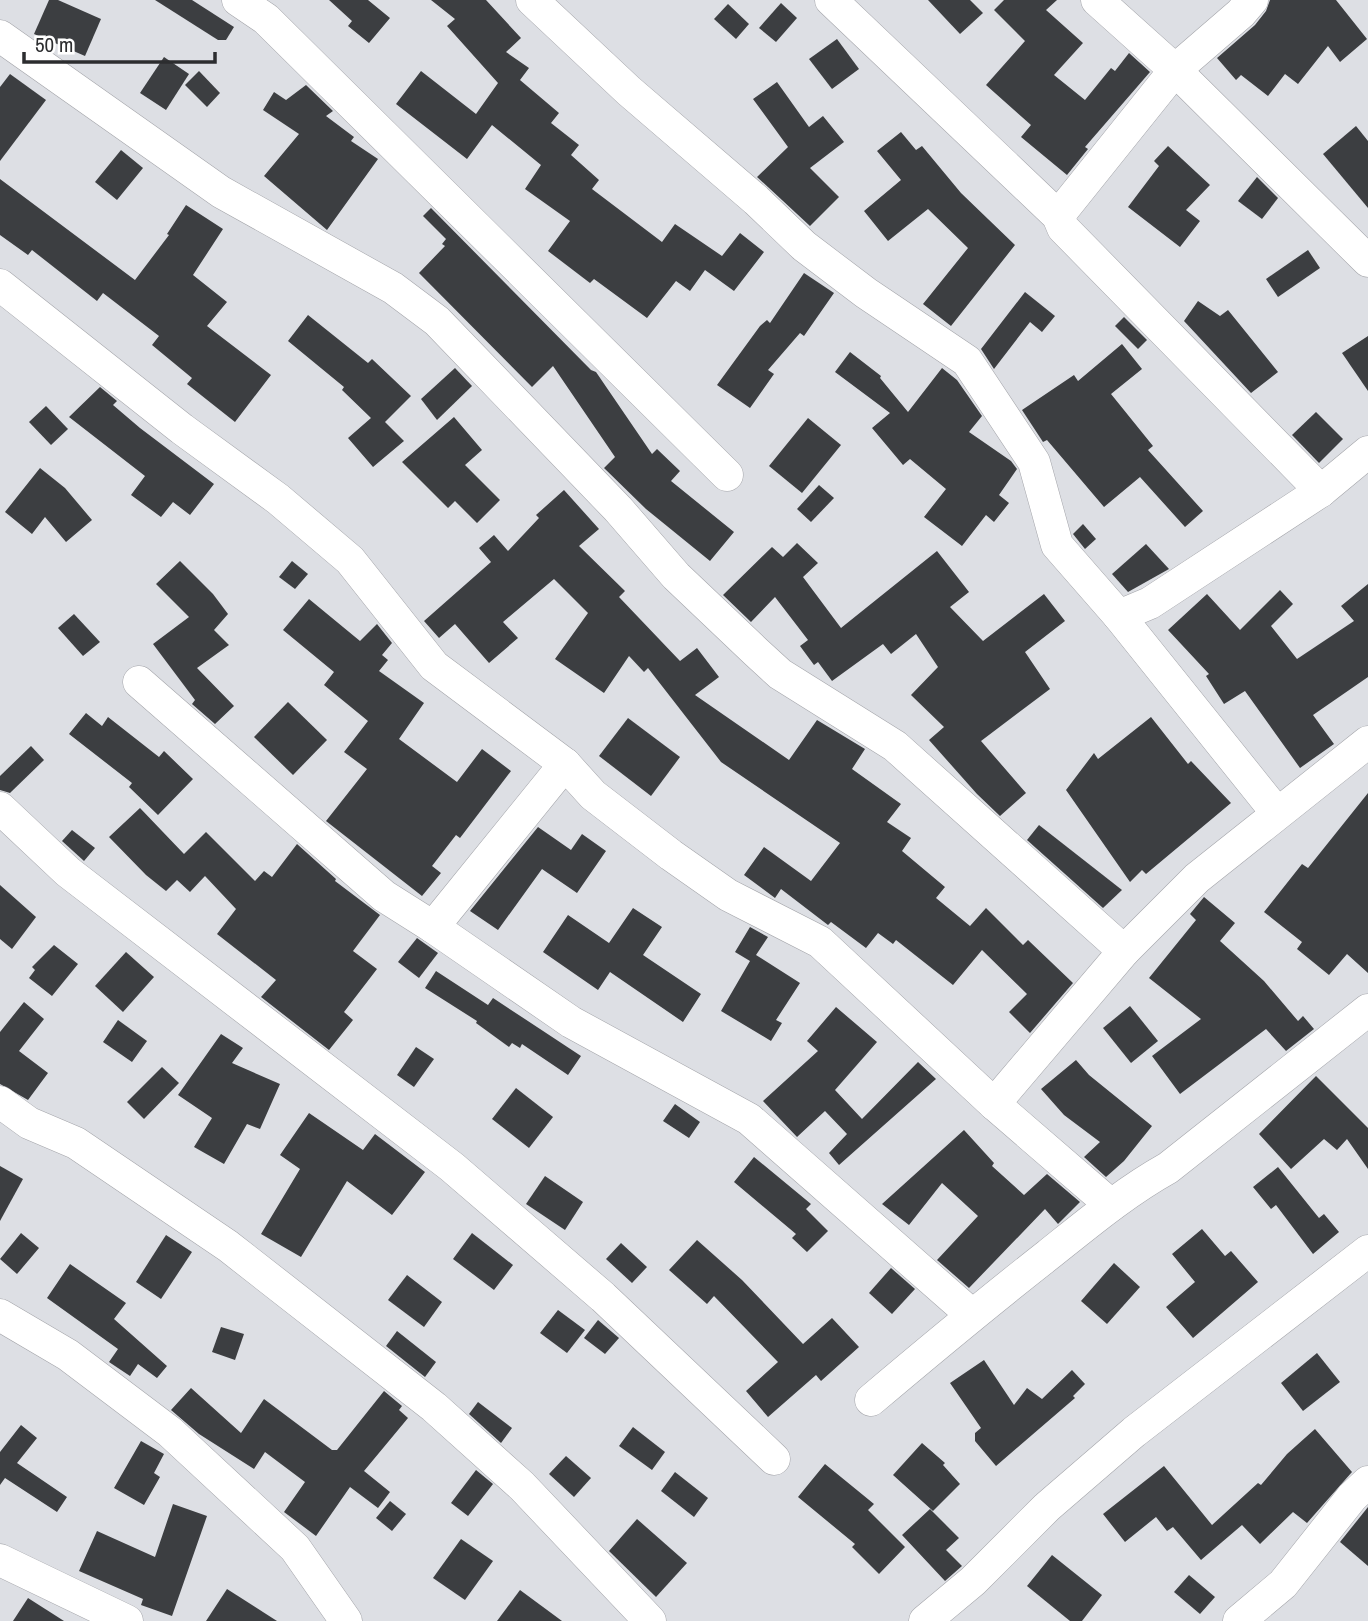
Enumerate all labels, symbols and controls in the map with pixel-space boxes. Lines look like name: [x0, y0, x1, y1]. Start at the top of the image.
scale bar: [24, 21, 215, 65]
text: 50 m: [35, 30, 73, 59]

